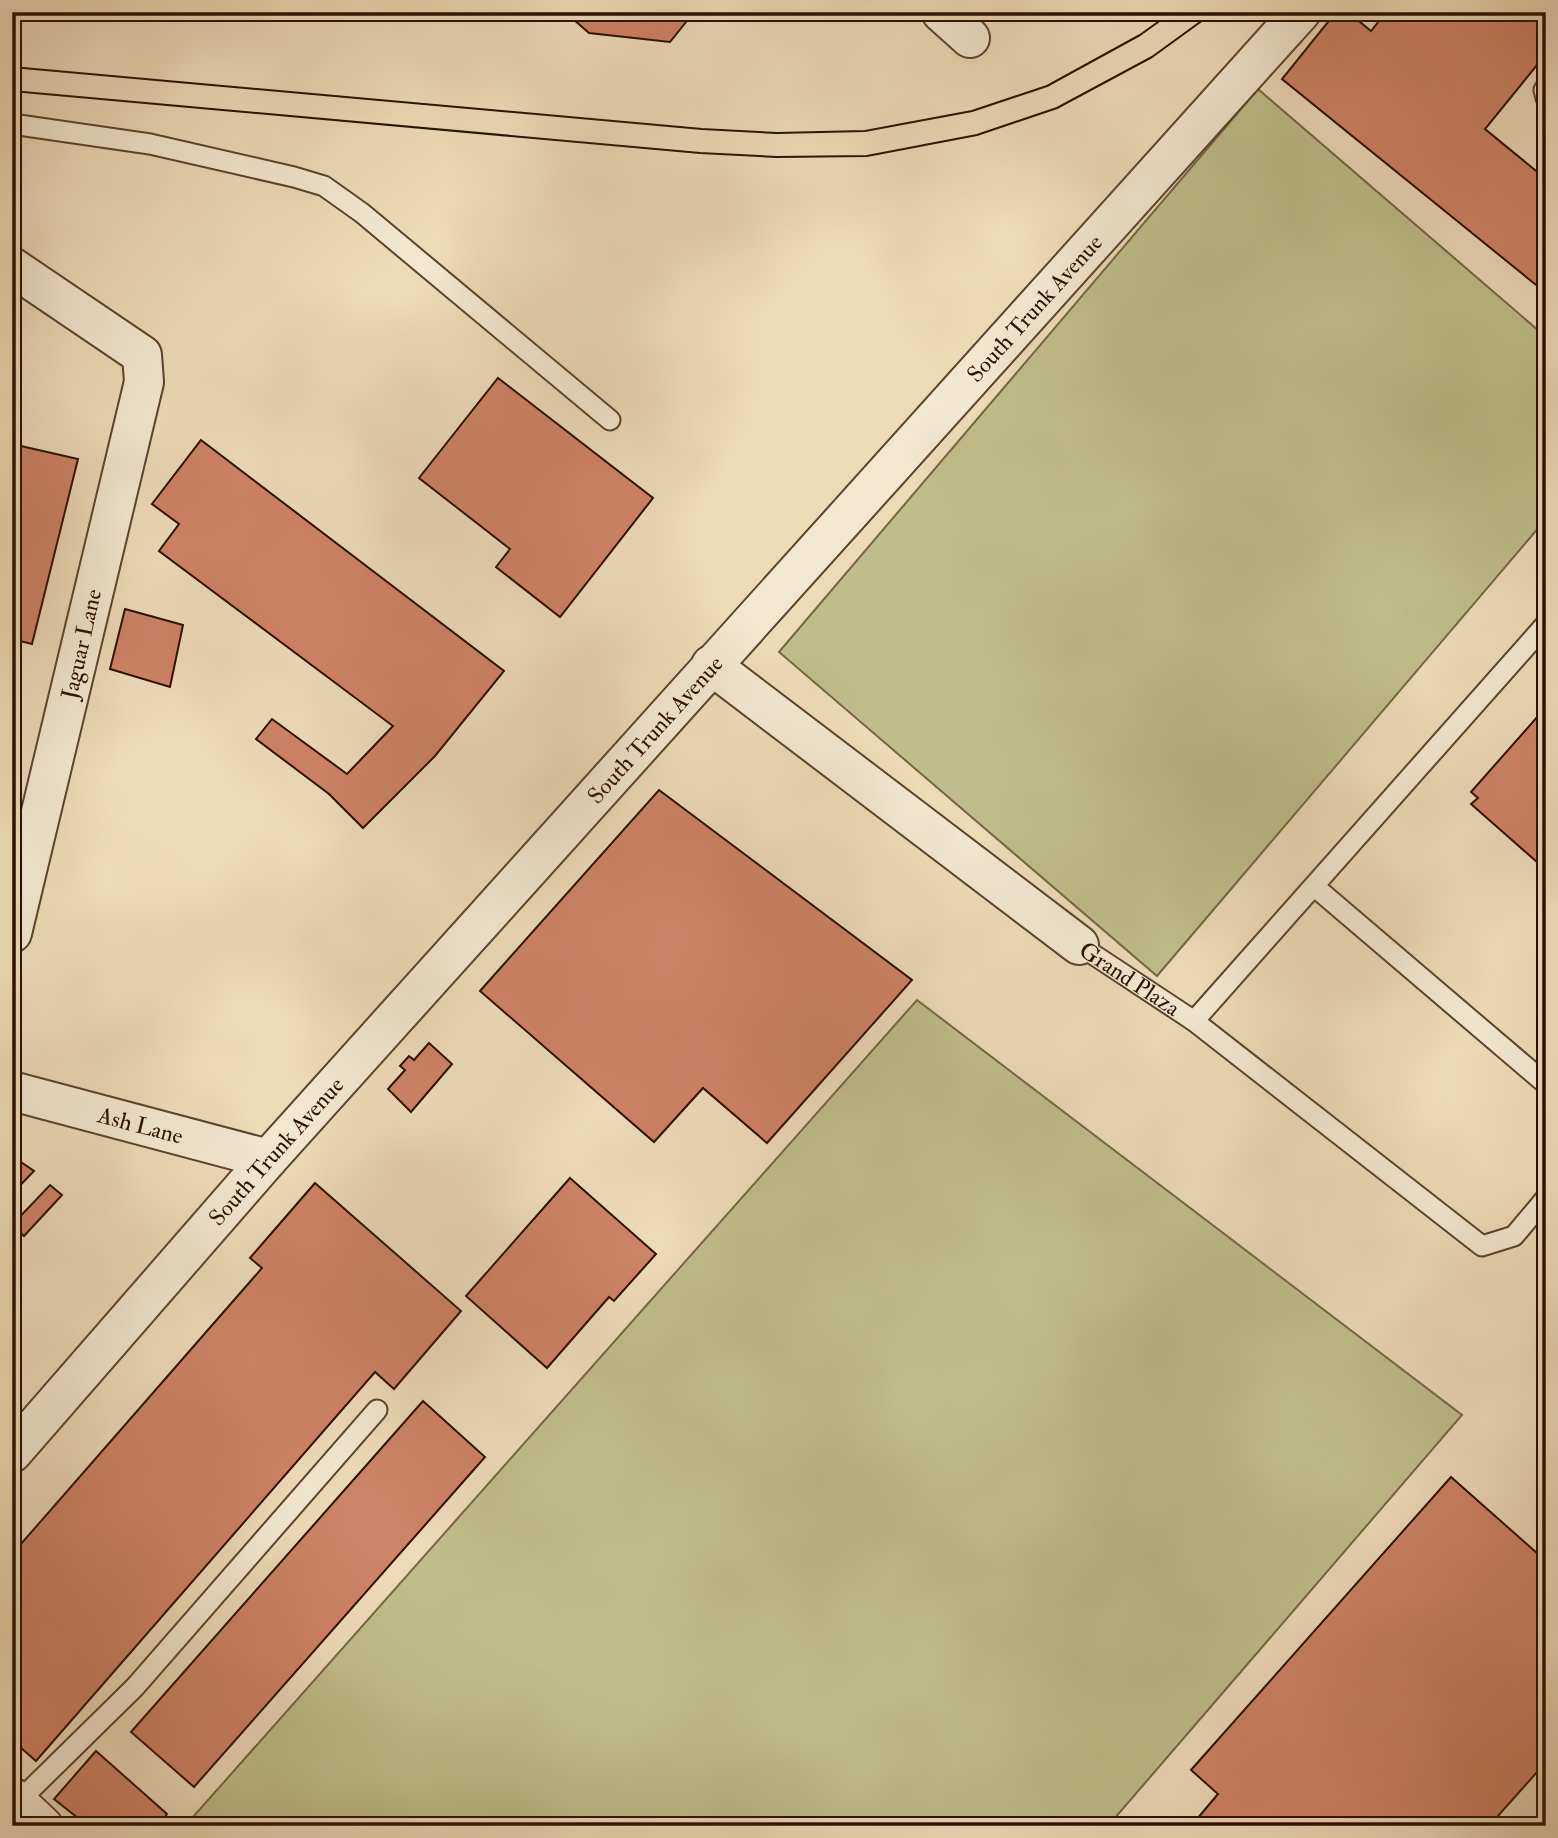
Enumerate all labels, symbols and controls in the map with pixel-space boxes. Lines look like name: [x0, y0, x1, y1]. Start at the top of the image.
street label: South Trunk Avenue: [961, 228, 1109, 389]
street label: Jaguar Lane: [55, 586, 108, 703]
street label: South Trunk Avenue: [581, 649, 730, 810]
street label: Grand Plaza: [1074, 935, 1186, 1023]
street label: South Trunk Avenue: [203, 1071, 350, 1232]
street label: Ash Lane: [94, 1100, 187, 1151]

